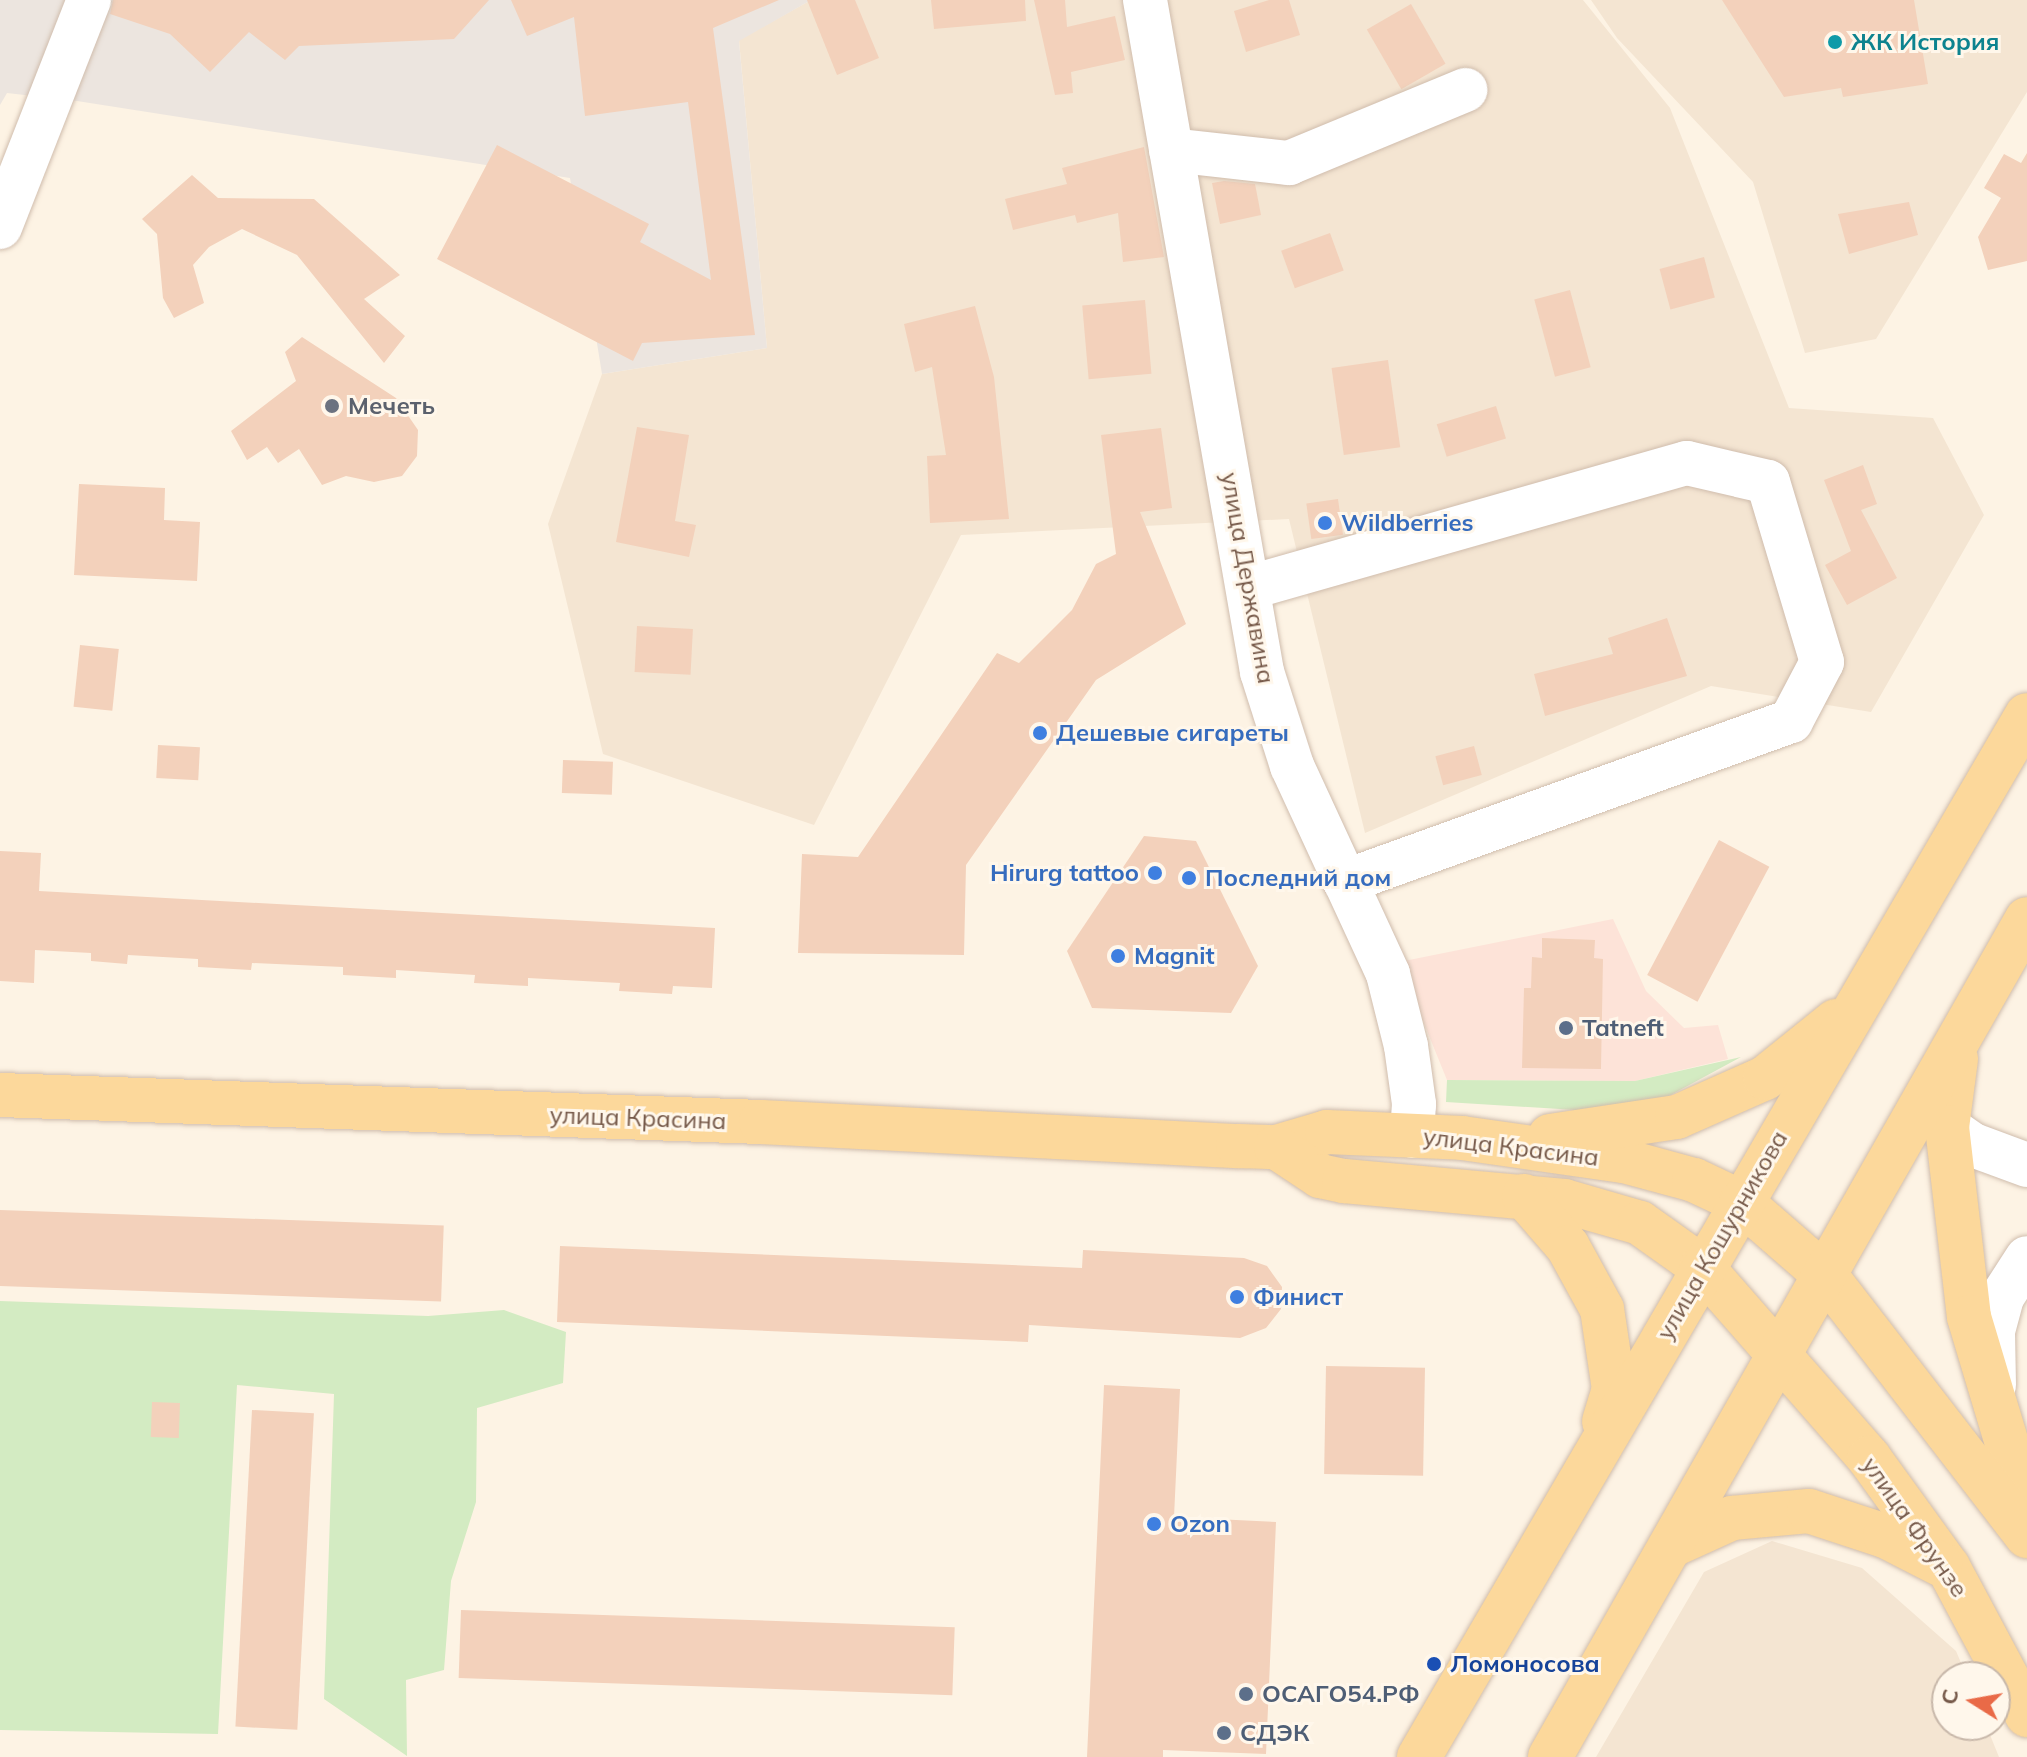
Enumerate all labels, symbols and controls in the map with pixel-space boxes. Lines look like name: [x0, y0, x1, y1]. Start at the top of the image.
place label: ЖК История: [1851, 28, 1999, 56]
marker: ЖК История: [1826, 33, 1844, 51]
place label: Мечеть: [348, 392, 435, 420]
marker: Мечеть: [323, 397, 341, 415]
street label: улица Державина: [1215, 470, 1281, 686]
place label: Wildberries: [1341, 509, 1474, 537]
marker: Wildberries: [1316, 514, 1334, 532]
place label: Дешевые сигареты: [1056, 719, 1289, 747]
marker: Дешевые сигареты: [1031, 724, 1049, 742]
place label: Hirurg tattoo: [990, 859, 1139, 887]
marker: Hirurg tattoo: [1146, 864, 1164, 882]
place label: Последний дом: [1205, 864, 1391, 892]
marker: Последний дом: [1180, 869, 1198, 887]
place label: Magnit: [1134, 942, 1215, 970]
marker: Magnit: [1109, 947, 1127, 965]
place label: Tatneft: [1582, 1014, 1664, 1042]
marker: Tatneft: [1557, 1019, 1575, 1037]
street label: улица Красина: [549, 1101, 727, 1135]
street label: улица Красина: [1422, 1122, 1600, 1172]
street label: улица Кошурникова: [1650, 1125, 1794, 1345]
place label: Финист: [1253, 1283, 1343, 1311]
marker: Финист: [1228, 1288, 1246, 1306]
street label: улица Фрунзе: [1856, 1451, 1974, 1603]
place label: Ozon: [1170, 1510, 1230, 1538]
marker: Ozon: [1145, 1515, 1163, 1533]
place label: Ломоносова: [1450, 1650, 1600, 1678]
marker: Ломоносова: [1425, 1655, 1443, 1673]
north arrow: [1931, 1661, 2011, 1741]
place label: ОСАГО54.РФ: [1262, 1680, 1420, 1708]
marker: ОСАГО54.РФ: [1237, 1685, 1255, 1703]
text: С: [1934, 1687, 1965, 1707]
place label: СДЭК: [1240, 1719, 1309, 1747]
marker: СДЭК: [1215, 1724, 1233, 1742]

